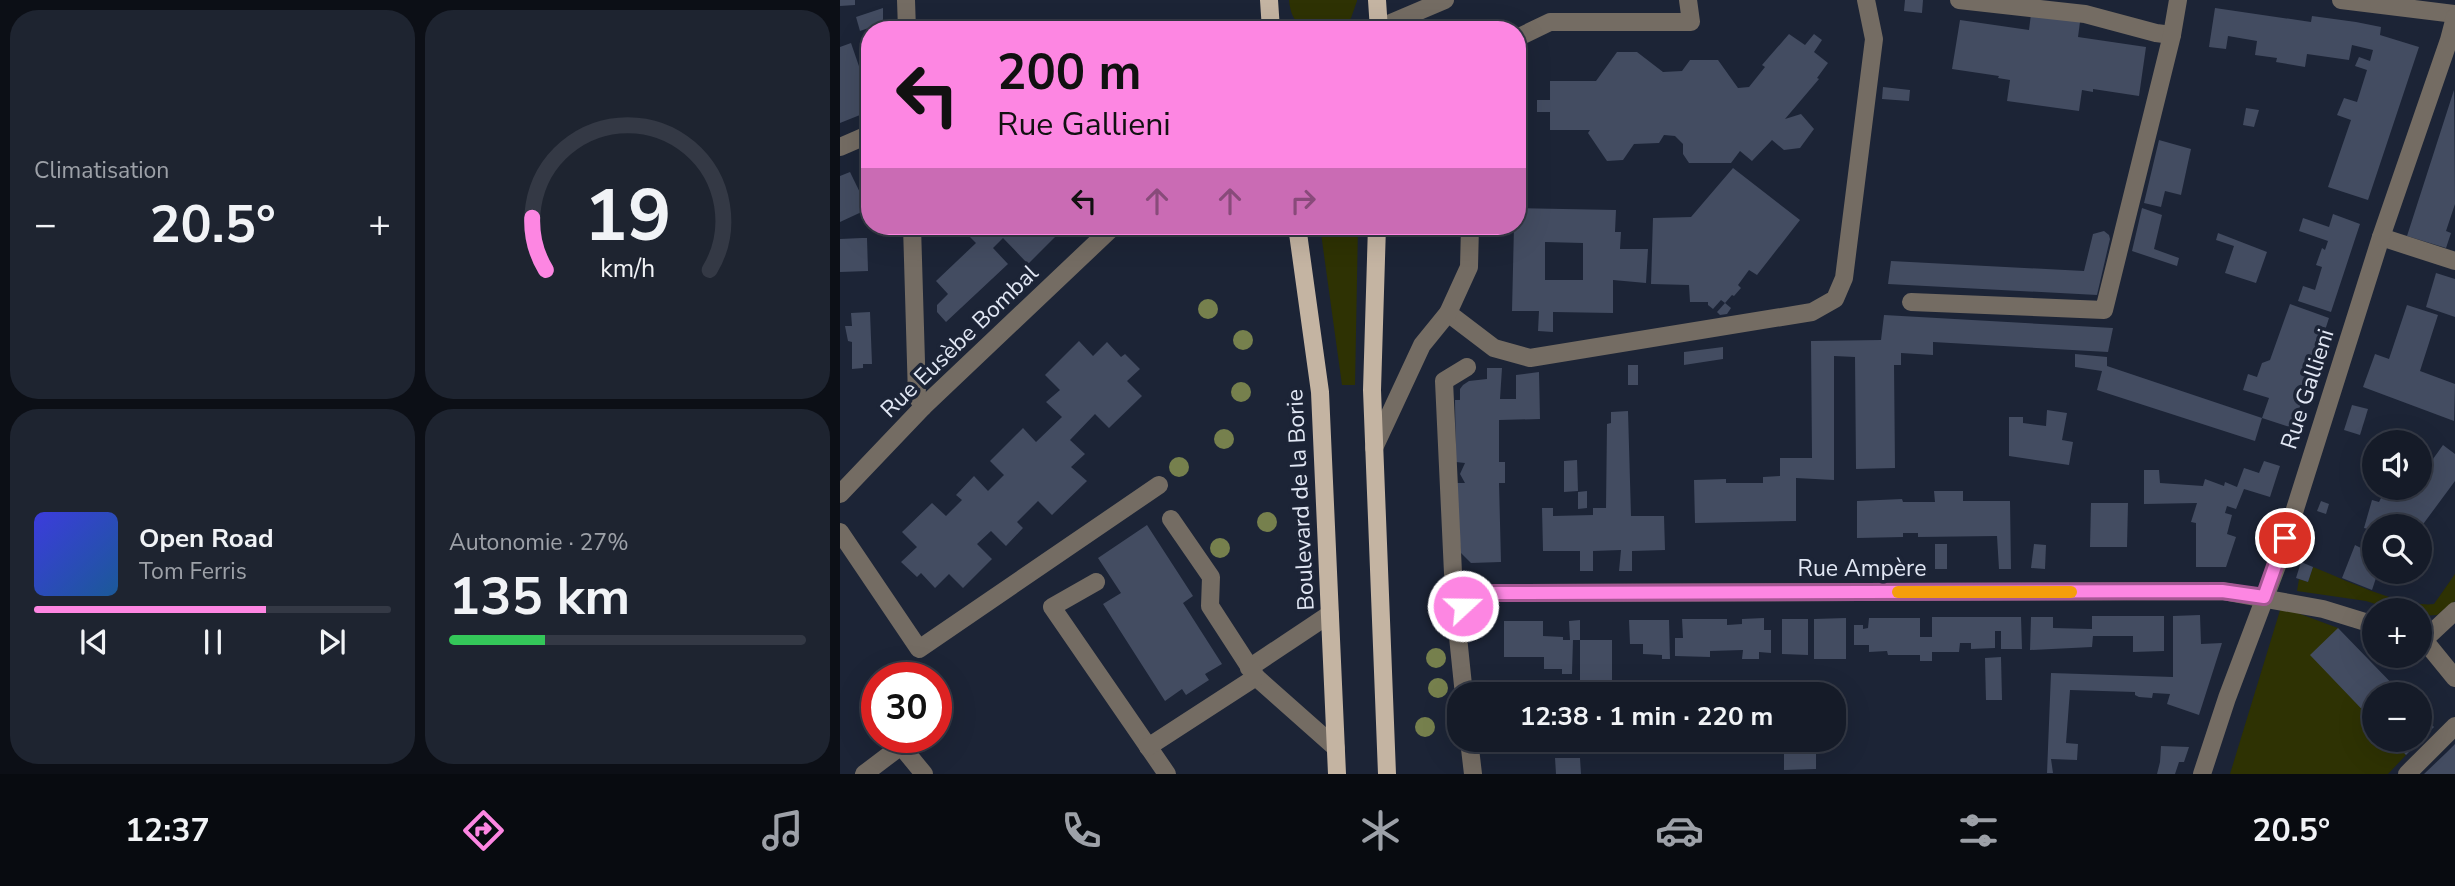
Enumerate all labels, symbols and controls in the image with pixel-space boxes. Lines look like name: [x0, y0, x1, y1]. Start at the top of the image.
text: 200 m: [997, 39, 1141, 106]
icon: left: [882, 49, 973, 140]
text: Rue Gallieni: [997, 103, 1171, 146]
text: Climatisation: [34, 155, 169, 186]
text: 19: [584, 167, 671, 267]
icon: left: [1065, 182, 1103, 220]
icon: ahead: [1138, 182, 1176, 220]
icon: ahead: [1211, 182, 1249, 220]
icon: right: [1284, 182, 1322, 220]
text: 20.5°: [149, 189, 276, 260]
text: −: [34, 199, 57, 250]
text: +: [368, 199, 391, 250]
text: km/h: [600, 252, 655, 286]
street label: Rue Eusèbe Bombal: [874, 258, 1045, 425]
street label: Rue Gallieni: [2273, 325, 2342, 453]
street label: Boulevard de la Borie: [1279, 388, 1322, 612]
map controls: [2362, 430, 2432, 752]
button: sound: [2362, 430, 2432, 500]
pin: [2255, 508, 2315, 568]
button: search: [2362, 514, 2432, 584]
icon: arrive: [2266, 519, 2304, 557]
text: Open Road: [139, 521, 274, 556]
text: Autonomie · 27%: [449, 527, 629, 558]
street label: Rue Ampère: [1798, 553, 1926, 584]
text: Tom Ferris: [139, 556, 247, 587]
text: 135 km: [449, 561, 630, 632]
position arrow: [1426, 569, 1500, 643]
button: +: [2362, 598, 2432, 668]
icon: previous: [75, 623, 113, 661]
icon: pause: [194, 623, 232, 661]
icon: next: [313, 623, 351, 661]
speed limit sign: 30: [861, 662, 952, 753]
button: −: [2362, 682, 2432, 752]
text: 12:38 · 1 min · 220 m: [1520, 699, 1773, 734]
icon: directions: [459, 806, 508, 855]
icon: music: [758, 806, 807, 855]
icon: phone: [1057, 806, 1106, 855]
icon: climate: [1356, 806, 1405, 855]
icon: car: [1655, 806, 1704, 855]
icon: filters: [1954, 806, 2003, 855]
text: 12:37: [125, 809, 210, 852]
text: 20.5°: [2252, 809, 2330, 852]

